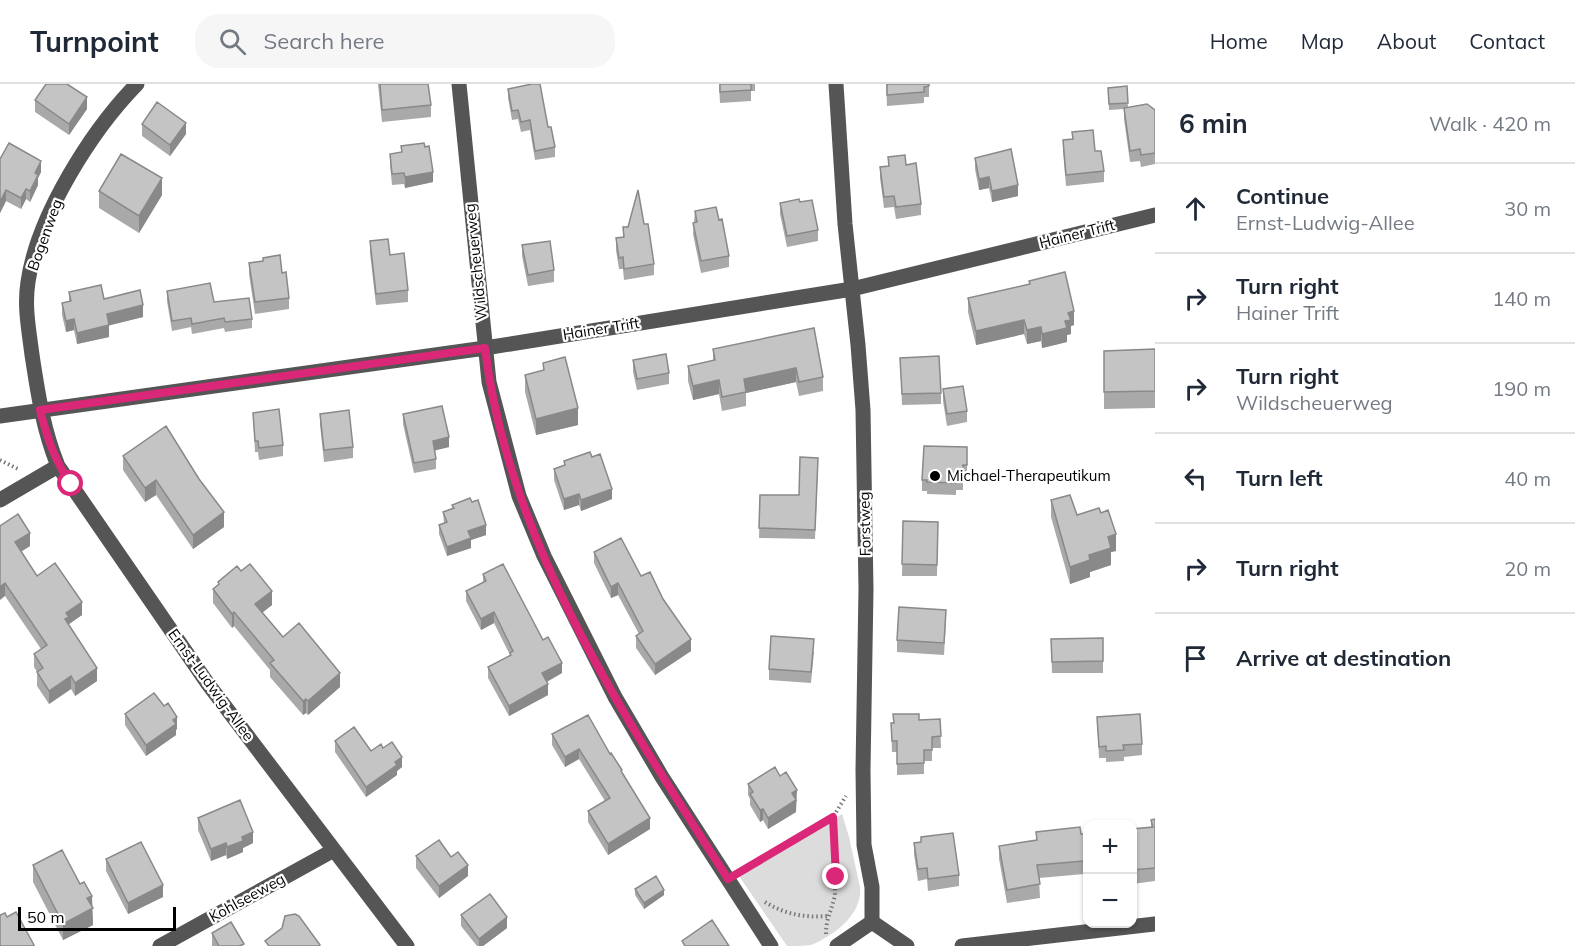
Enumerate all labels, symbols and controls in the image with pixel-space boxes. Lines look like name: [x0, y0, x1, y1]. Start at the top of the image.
search box: [195, 14, 615, 68]
text: Turnpoint: [30, 24, 159, 59]
icon: search: [216, 25, 249, 58]
text: Search here: [264, 27, 384, 55]
text: Home: [1210, 28, 1268, 54]
text: Map: [1301, 28, 1344, 54]
text: About: [1377, 28, 1436, 54]
text: Contact: [1469, 28, 1545, 54]
text: 6 min: [1179, 107, 1248, 140]
text: Walk · 420 m: [1429, 111, 1551, 136]
text: Continue: [1236, 182, 1329, 210]
icon: ahead: [1179, 192, 1212, 225]
street label: Bogenweg: [23, 196, 66, 273]
text: 30 m: [1504, 196, 1551, 221]
street label: Wildscheuerweg: [460, 203, 491, 321]
text: Ernst-Ludwig-Allee: [1236, 210, 1415, 235]
street label: Hainer Trift: [1037, 215, 1117, 252]
text: Turn right: [1236, 272, 1339, 300]
icon: right: [1179, 282, 1212, 315]
text: 140 m: [1492, 286, 1551, 311]
text: Hainer Trift: [1236, 300, 1339, 325]
street label: Hainer Trift: [561, 313, 641, 344]
text: Turn right: [1236, 362, 1339, 390]
icon: right: [1179, 372, 1212, 405]
text: 190 m: [1492, 376, 1551, 401]
text: Wildscheuerweg: [1236, 390, 1393, 415]
icon: left: [1179, 462, 1212, 495]
text: Turn left: [1236, 464, 1323, 492]
place label: Michael-Therapeutikum: [947, 466, 1111, 485]
text: 40 m: [1504, 466, 1551, 491]
marker: Michael-Therapeutikum: [928, 469, 942, 483]
route start: [57, 470, 83, 496]
street label: Forstweg: [854, 491, 875, 557]
icon: right: [1179, 552, 1212, 585]
text: Turn right: [1236, 554, 1339, 582]
text: 20 m: [1504, 556, 1551, 581]
street label: Ernst-Ludwig-Allee: [164, 625, 258, 744]
icon: arrive: [1179, 642, 1212, 675]
text: Arrive at destination: [1236, 644, 1451, 672]
map controls: [1083, 820, 1137, 928]
button: +: [1083, 820, 1137, 874]
route end: [822, 863, 848, 889]
street label: Kohlseeweg: [205, 869, 288, 926]
button: −: [1083, 874, 1137, 928]
scale bar: [18, 904, 176, 932]
text: 50 m: [27, 907, 64, 927]

